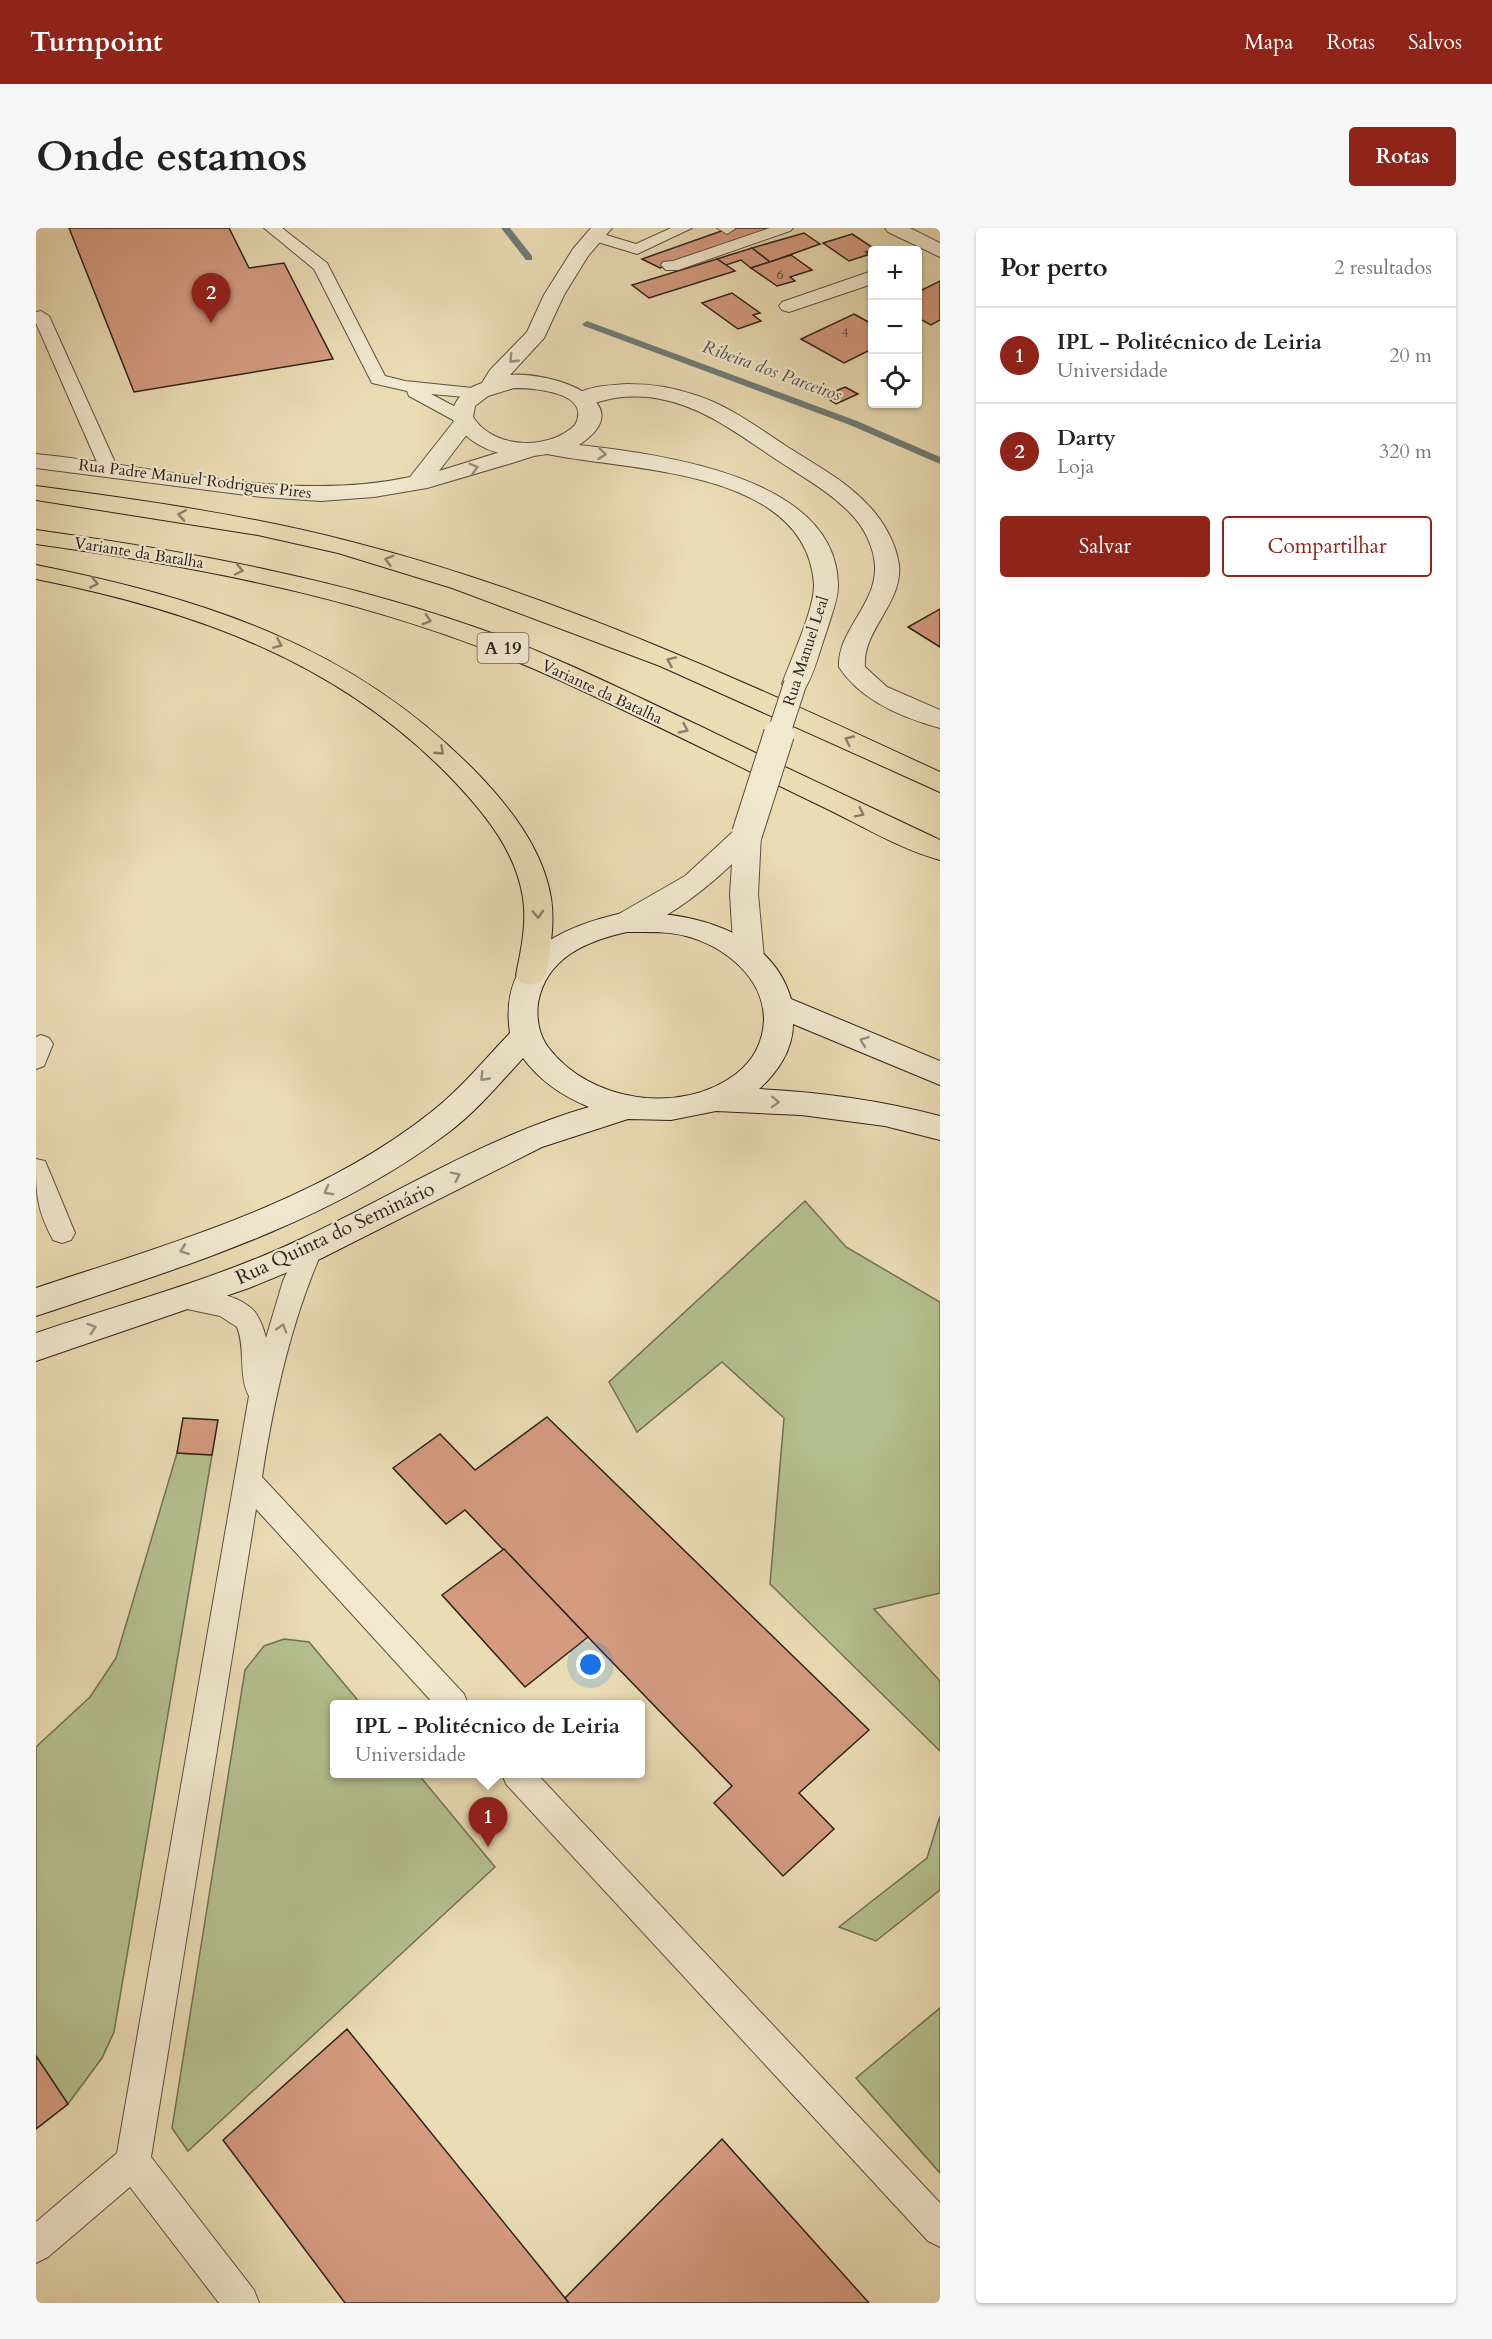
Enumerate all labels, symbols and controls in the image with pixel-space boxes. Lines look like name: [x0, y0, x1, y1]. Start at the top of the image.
text: Turnpoint: [30, 23, 163, 61]
text: Mapa: [1244, 28, 1293, 57]
text: Rotas: [1326, 28, 1375, 57]
text: Salvos: [1408, 28, 1462, 57]
button: Rotas: [1349, 127, 1456, 186]
text: Onde estamos: [36, 128, 307, 185]
map controls: [868, 246, 922, 408]
button: +: [868, 246, 922, 300]
text: Por perto: [1000, 250, 1108, 285]
text: 2 resultados: [1334, 254, 1432, 281]
house number: 6: [776, 265, 784, 284]
pin: 2: [192, 274, 231, 323]
button: −: [868, 300, 922, 354]
house number: 4: [841, 323, 849, 342]
text: IPL - Politécnico de Leiria: [1057, 327, 1322, 357]
water label: Ribeira dos Parceiros: [699, 334, 845, 408]
text: 1: [1014, 342, 1025, 369]
text: 20 m: [1389, 342, 1432, 369]
one-way arrow: [510, 351, 521, 362]
button: locate: [868, 354, 922, 408]
text: Universidade: [1057, 357, 1168, 384]
text: Darty: [1057, 423, 1116, 453]
text: 2: [1014, 438, 1025, 465]
text: 320 m: [1379, 438, 1432, 465]
one-way arrow: [598, 448, 607, 460]
text: Loja: [1057, 453, 1094, 480]
street label: Rua Padre Manuel Rodrigues Pires: [77, 454, 313, 504]
one-way arrow: [469, 462, 479, 475]
one-way arrow: [177, 509, 187, 521]
button: Salvar: [1000, 516, 1210, 577]
button: Compartilhar: [1222, 516, 1432, 577]
street label: Variante da Batalha: [73, 532, 205, 574]
one-way arrow: [384, 555, 395, 567]
one-way arrow: [233, 563, 243, 576]
one-way arrow: [88, 576, 98, 589]
street label: Rua Manuel Leal: [778, 593, 834, 709]
one-way arrow: [421, 613, 432, 625]
road number: A 19: [478, 633, 528, 663]
one-way arrow: [272, 637, 283, 649]
street label: Variante da Batalha: [538, 654, 666, 730]
one-way arrow: [666, 657, 677, 669]
one-way arrow: [677, 722, 688, 734]
one-way arrow: [845, 736, 856, 748]
one-way arrow: [434, 744, 444, 755]
one-way arrow: [853, 805, 864, 817]
one-way arrow: [531, 909, 544, 918]
one-way arrow: [859, 1036, 870, 1049]
one-way arrow: [481, 1070, 492, 1081]
one-way arrow: [770, 1095, 779, 1108]
one-way arrow: [450, 1172, 461, 1183]
street label: Rua Quinta do Seminário: [231, 1175, 439, 1291]
one-way arrow: [324, 1184, 334, 1195]
one-way arrow: [179, 1243, 189, 1256]
one-way arrow: [86, 1323, 97, 1336]
one-way arrow: [275, 1323, 287, 1334]
your location: [576, 1650, 605, 1679]
popup: [330, 1700, 645, 1778]
text: IPL - Politécnico de Leiria: [355, 1711, 620, 1741]
text: Universidade: [355, 1741, 466, 1768]
pin: 1: [468, 1798, 508, 1847]

